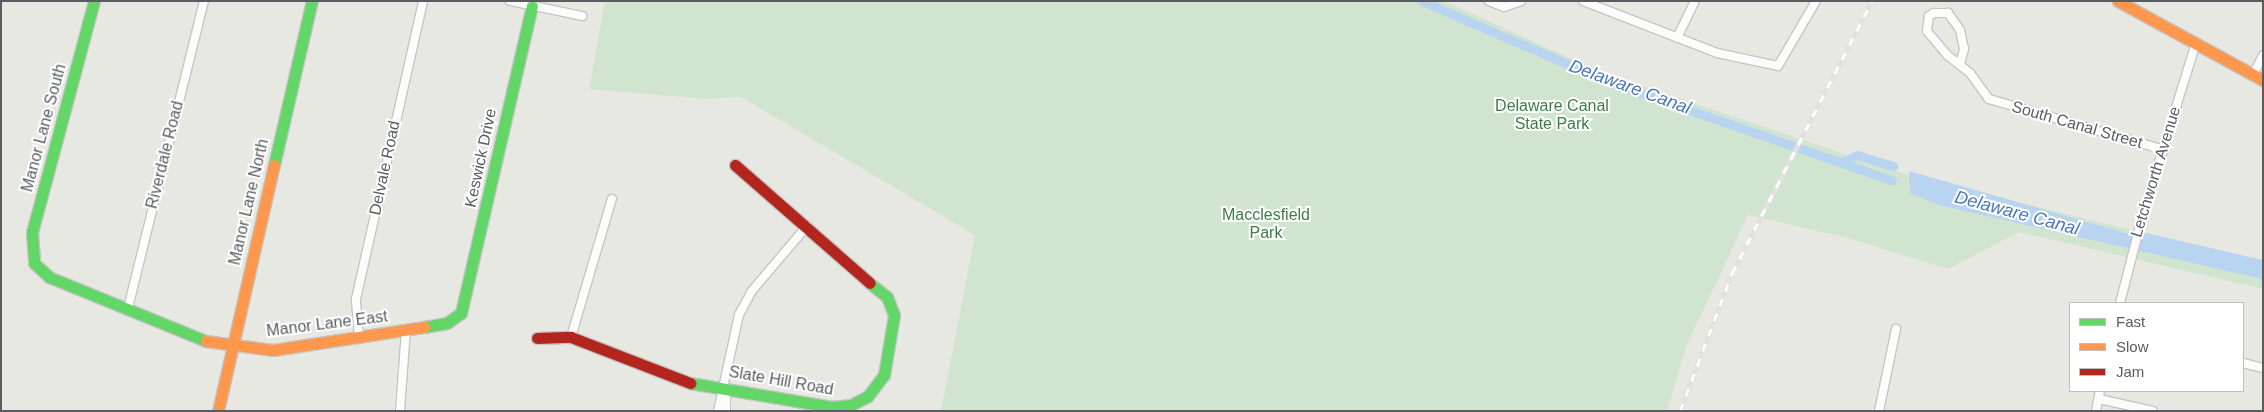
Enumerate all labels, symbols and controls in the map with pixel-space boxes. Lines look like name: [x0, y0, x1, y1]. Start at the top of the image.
water label: Delaware Canal: [1566, 55, 1694, 119]
street label: Manor Lane South: [18, 62, 70, 194]
park label: Delaware Canal State Park: [1495, 96, 1609, 134]
street label: South Canal Street: [2009, 97, 2145, 153]
street label: Riverdale Road: [142, 99, 188, 211]
street label: Letchworth Avenue: [2127, 104, 2185, 240]
street label: Keswick Drive: [461, 107, 501, 209]
street label: Delvale Road: [366, 119, 404, 217]
street label: Manor Lane North: [225, 137, 273, 267]
water label: Delaware Canal: [1952, 186, 2082, 240]
park label: Macclesfield Park: [1222, 205, 1310, 243]
legend: [2069, 302, 2244, 392]
street label: Manor Lane East: [265, 307, 389, 341]
text: Fast: [2116, 313, 2145, 330]
text: Slow: [2116, 338, 2149, 355]
street label: Slate Hill Road: [727, 362, 835, 400]
text: Jam: [2116, 363, 2144, 380]

